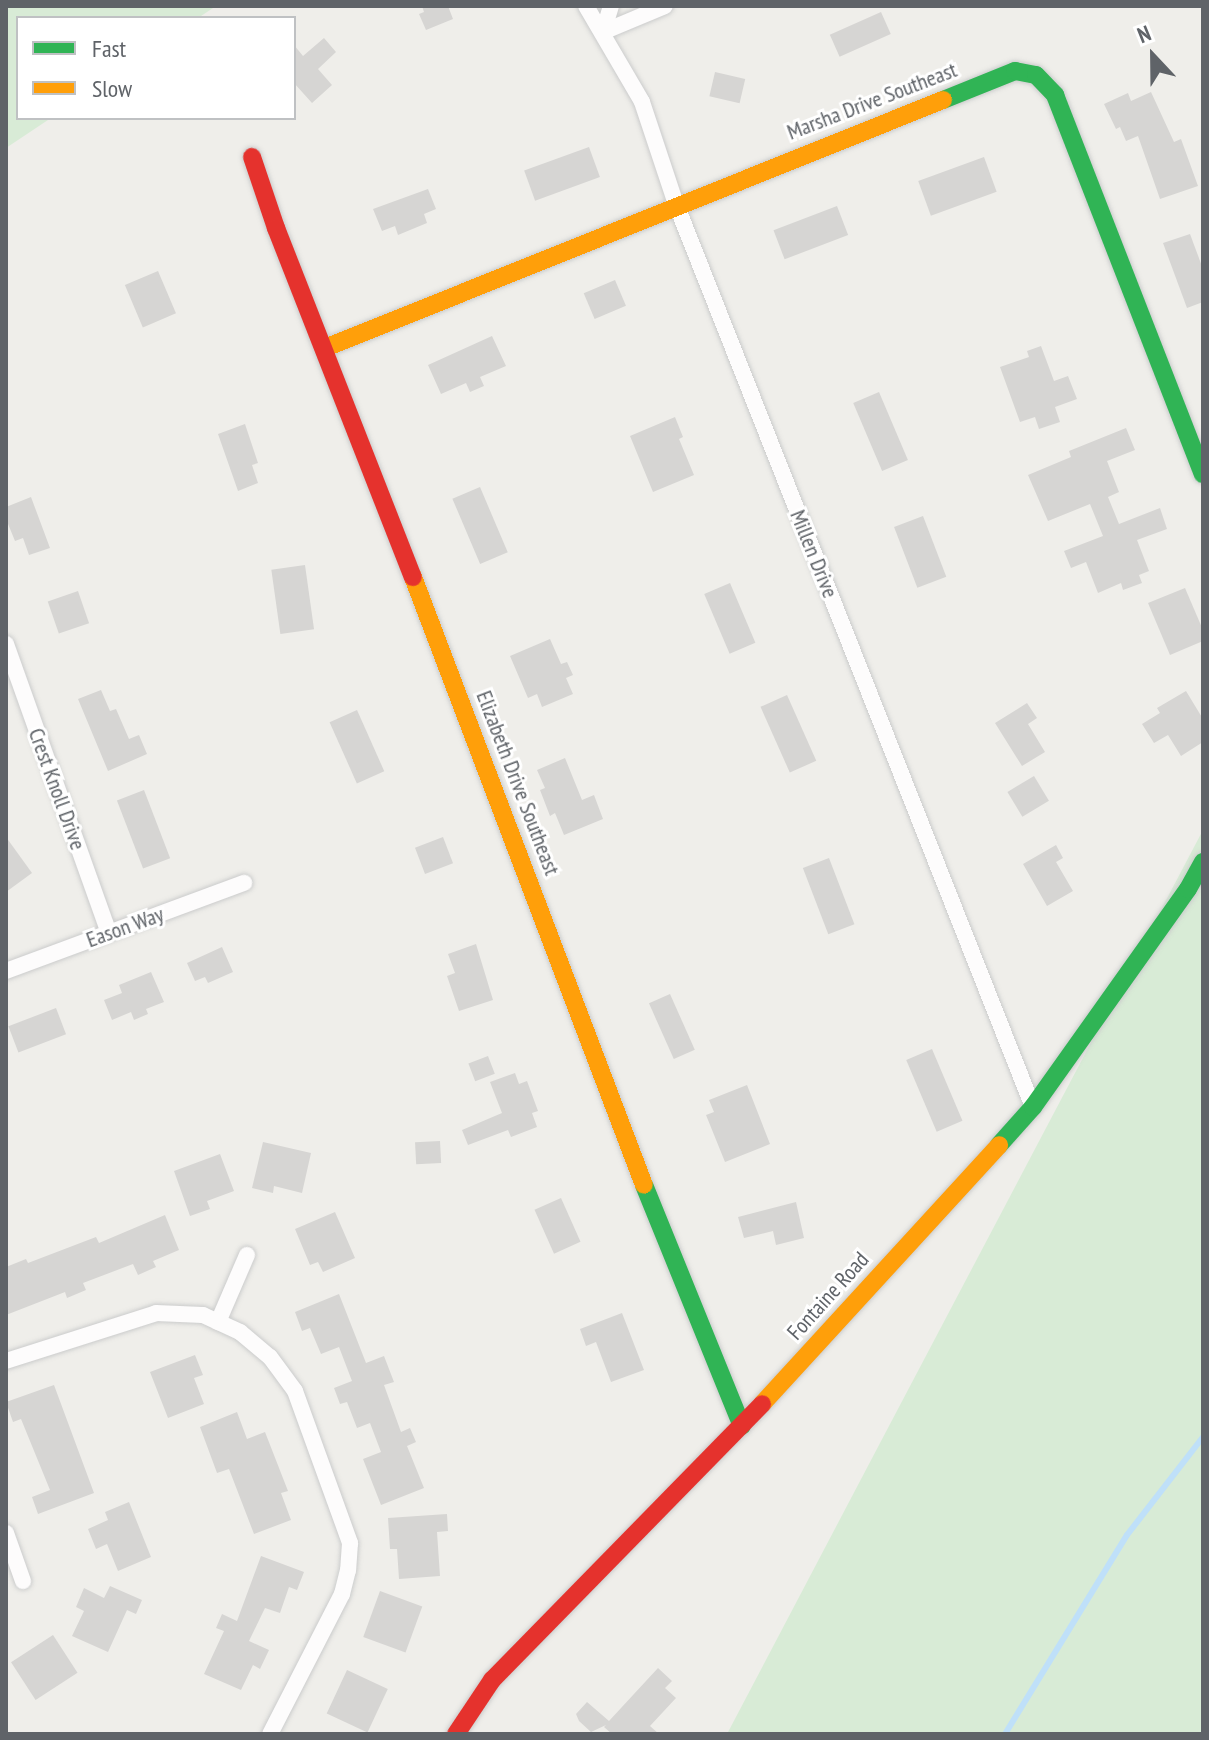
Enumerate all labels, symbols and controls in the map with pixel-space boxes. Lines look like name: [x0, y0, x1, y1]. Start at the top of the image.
legend: [16, 16, 296, 120]
north arrow: [1113, 16, 1193, 96]
text: N: [1133, 19, 1155, 49]
text: Fast: [92, 33, 126, 64]
street label: Marsha Drive Southeast: [783, 56, 961, 146]
text: Slow: [92, 73, 132, 104]
street label: Millen Drive: [784, 506, 844, 602]
street label: Elizabeth Drive Southeast: [471, 687, 565, 879]
street label: Crest Knoll Drive: [23, 725, 91, 853]
street label: Eason Way: [83, 901, 167, 953]
street label: Fontaine Road: [782, 1247, 874, 1345]

